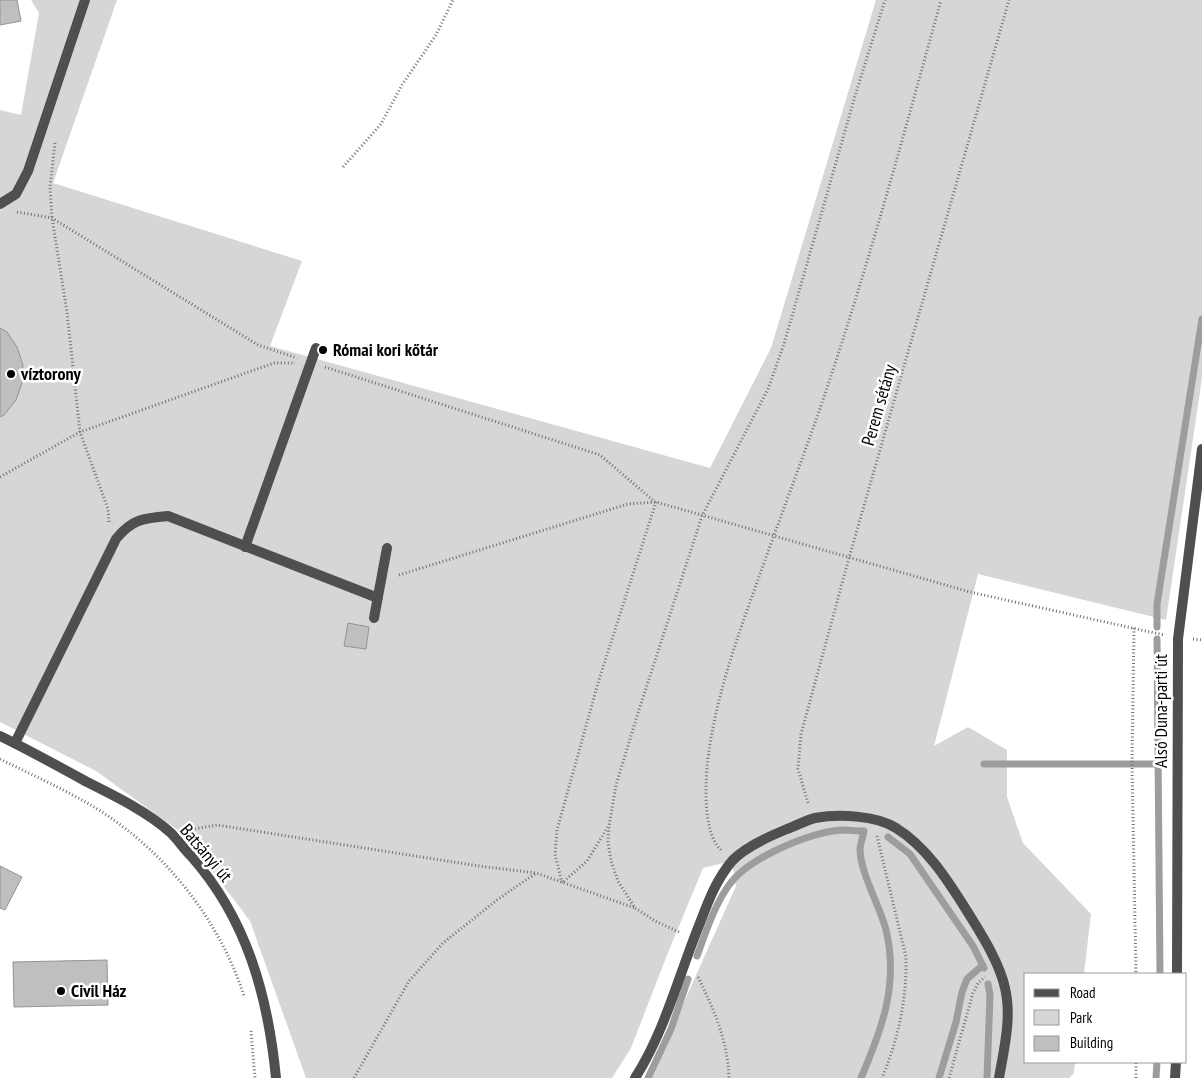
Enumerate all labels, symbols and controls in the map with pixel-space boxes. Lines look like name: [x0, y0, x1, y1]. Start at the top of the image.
place label: Római kori kőtár: [333, 338, 439, 361]
marker: Római kori kőtár: [317, 344, 329, 356]
street label: Perem sétány: [856, 361, 901, 448]
place label: víztorony: [20, 362, 81, 385]
marker: víztorony: [5, 368, 17, 380]
street label: Alsó Duna-parti út: [1149, 654, 1172, 768]
street label: Batsányi út: [175, 819, 237, 887]
legend: [1024, 973, 1187, 1063]
place label: Civil Ház: [71, 979, 127, 1002]
text: Road: [1070, 983, 1096, 1002]
marker: Civil Ház: [55, 985, 67, 997]
text: Park: [1070, 1008, 1092, 1027]
text: Building: [1070, 1033, 1113, 1052]

